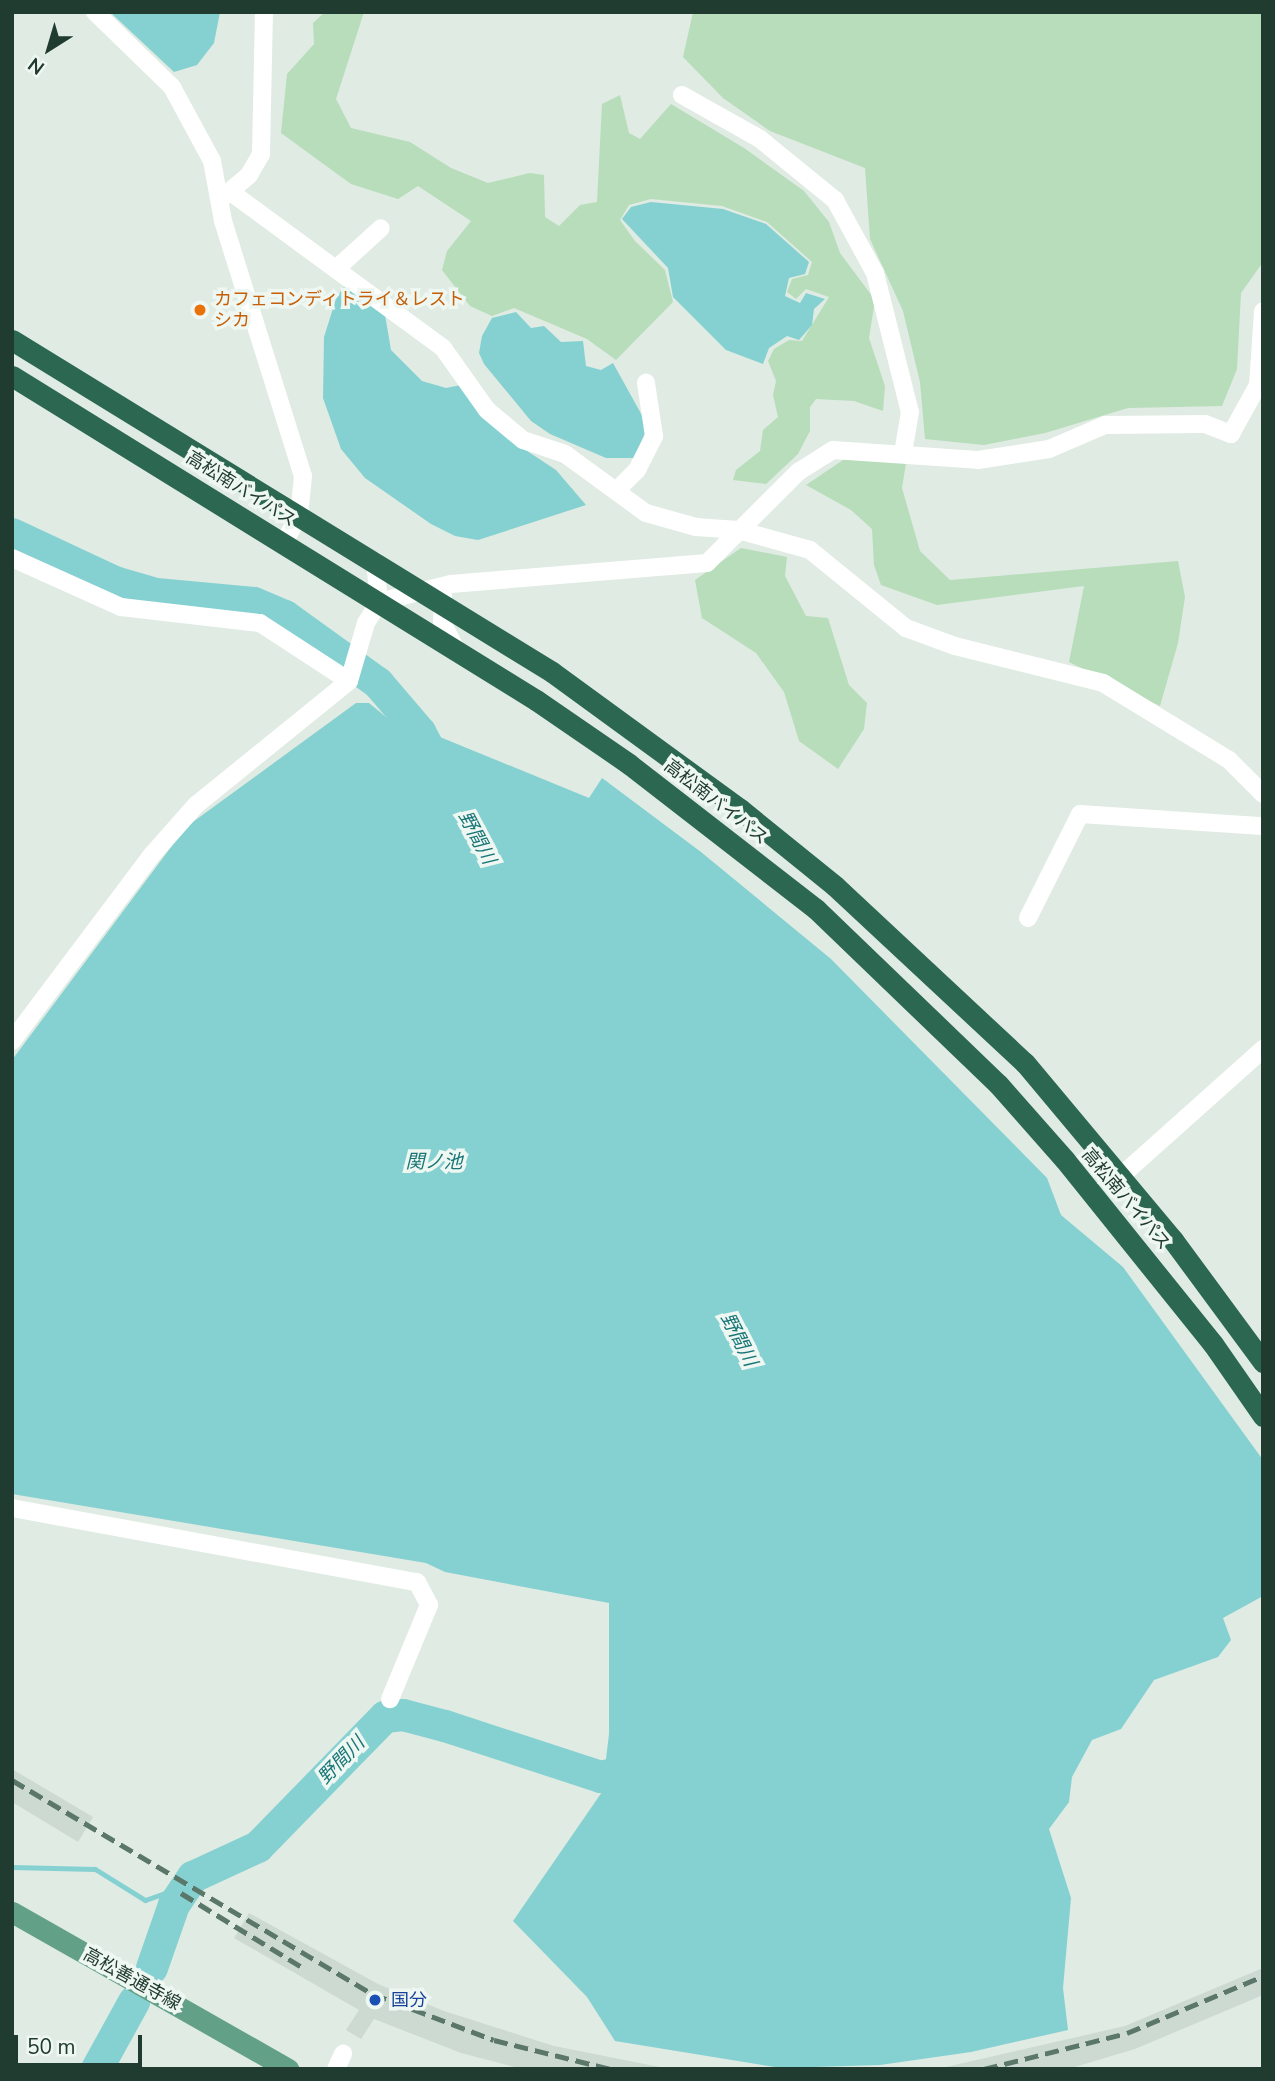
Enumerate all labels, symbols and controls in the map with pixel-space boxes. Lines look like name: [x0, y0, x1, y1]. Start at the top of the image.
north arrow: [14, 14, 84, 84]
text: N: [23, 51, 50, 80]
place label: カフェコンディトライ＆レスト シカ: [214, 289, 466, 332]
marker: カフェコンディトライ＆レスト シカ: [192, 302, 208, 318]
street label: 高松南バイパス: [182, 446, 300, 532]
street label: 高松南バイパス: [660, 755, 772, 849]
water label: 野間川: [453, 807, 499, 869]
street label: 高松南バイパス: [1077, 1144, 1175, 1254]
water label: 関ノ池: [406, 1152, 462, 1174]
water label: 野間川: [715, 1309, 761, 1371]
water label: 野間川: [314, 1733, 370, 1789]
street label: 高松善通寺線: [80, 1943, 184, 2015]
place label: 国分: [391, 1989, 427, 2011]
marker: 国分: [365, 1990, 385, 2010]
scale bar: [18, 2022, 145, 2066]
text: 50 m: [27, 2033, 76, 2061]

